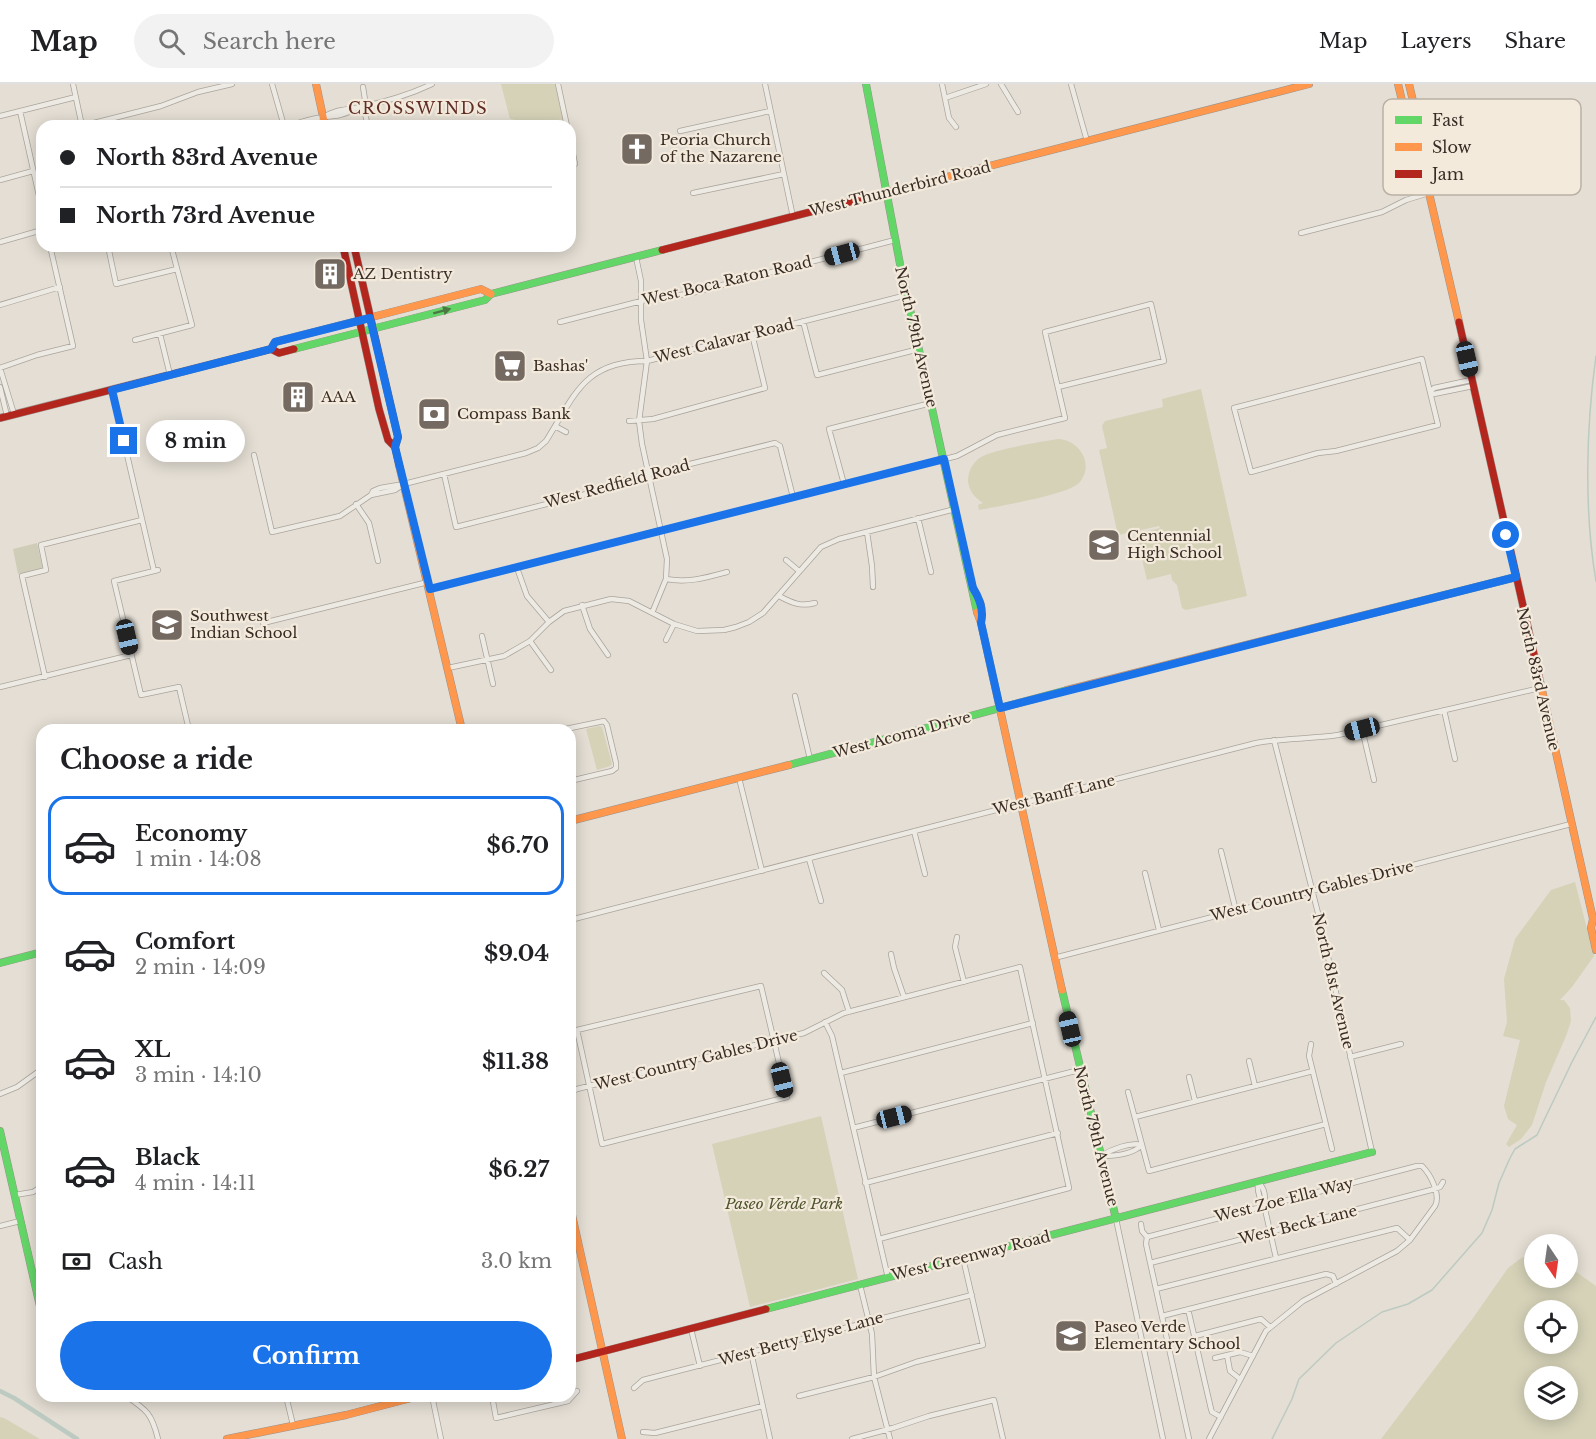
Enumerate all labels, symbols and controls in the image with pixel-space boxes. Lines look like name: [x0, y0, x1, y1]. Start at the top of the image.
search box: [134, 14, 554, 68]
text: Map: [30, 24, 98, 59]
icon: search: [155, 25, 188, 58]
text: Search here: [203, 28, 336, 55]
text: Map: [1319, 28, 1368, 54]
text: Layers: [1401, 28, 1472, 54]
text: Share: [1505, 28, 1566, 54]
district label: CROSSWINDS: [348, 98, 488, 118]
legend: [1383, 99, 1581, 195]
text: Fast: [1432, 110, 1464, 130]
place label: Peoria Church of the Nazarene: [660, 130, 782, 166]
church icon: Peoria Church of the Nazarene: [619, 131, 655, 167]
text: Slow: [1432, 137, 1472, 157]
text: North 83rd Avenue: [96, 144, 318, 171]
street label: West Thunderbird Road: [806, 157, 993, 221]
text: Jam: [1430, 164, 1464, 184]
text: North 73rd Avenue: [96, 202, 315, 229]
car: [822, 241, 862, 267]
street label: West Boca Raton Road: [639, 252, 814, 310]
building icon: AZ Dentistry: [312, 256, 348, 292]
place label: AZ Dentistry: [352, 264, 453, 283]
street label: North 79th Avenue: [891, 264, 942, 409]
one-way arrow: [433, 306, 451, 316]
street label: West Calavar Road: [651, 314, 796, 367]
car: [1454, 339, 1480, 379]
supermarket icon: Bashas': [492, 348, 528, 384]
place label: Bashas': [533, 356, 588, 375]
building icon: AAA: [280, 379, 316, 415]
place label: AAA: [320, 387, 356, 406]
bank icon: Compass Bank: [416, 396, 452, 432]
place label: Compass Bank: [457, 404, 572, 423]
callout: 8 min: [145, 420, 244, 462]
route end: [110, 427, 137, 454]
text: 8 min: [165, 429, 226, 453]
street label: West Redfield Road: [541, 455, 692, 512]
route start: [1492, 521, 1519, 548]
place label: Centennial High School: [1127, 526, 1222, 562]
school or university icon: Centennial High School: [1086, 527, 1122, 563]
street label: North 83rd Avenue: [1513, 605, 1564, 752]
place label: Southwest Indian School: [190, 606, 297, 642]
school or university icon: Southwest Indian School: [149, 607, 185, 643]
car: [114, 617, 140, 657]
street label: West Acoma Drive: [830, 707, 973, 762]
car: [1342, 716, 1382, 742]
text: Choose a ride: [60, 743, 253, 776]
street label: West Banff Lane: [990, 770, 1117, 819]
icon: car: [63, 819, 117, 873]
text: Economy: [135, 820, 247, 847]
text: $6.70: [487, 832, 549, 859]
text: 1 min · 14:08: [135, 847, 262, 871]
street label: West Country Gables Drive: [1207, 856, 1416, 925]
street label: North 81st Avenue: [1309, 911, 1358, 1051]
icon: car: [63, 927, 117, 981]
text: Comfort: [135, 928, 235, 955]
text: $9.04: [484, 940, 549, 967]
text: 2 min · 14:09: [135, 955, 266, 979]
car: [1057, 1009, 1083, 1049]
street label: West Country Gables Drive: [591, 1025, 800, 1094]
icon: car: [63, 1035, 117, 1089]
text: XL: [135, 1036, 170, 1063]
text: $11.38: [482, 1048, 549, 1075]
car: [769, 1060, 795, 1100]
text: 3 min · 14:10: [135, 1063, 262, 1087]
street label: North 79th Avenue: [1070, 1064, 1123, 1208]
car: [874, 1104, 914, 1130]
icon: car: [63, 1143, 117, 1197]
text: Black: [135, 1144, 200, 1171]
text: $6.27: [489, 1156, 549, 1183]
text: 4 min · 14:11: [135, 1171, 256, 1195]
street label: West Zoe Ella Way: [1211, 1173, 1356, 1226]
park label: Paseo Verde Park: [724, 1194, 843, 1213]
street label: West Beck Lane: [1236, 1201, 1359, 1249]
street label: West Greenway Road: [888, 1227, 1052, 1285]
north arrow: [1524, 1234, 1578, 1288]
map controls: [1524, 1234, 1578, 1420]
icon: cash: [60, 1245, 93, 1278]
text: Cash: [108, 1248, 163, 1275]
text: 3.0 km: [481, 1249, 552, 1273]
button: locate: [1524, 1300, 1578, 1354]
street label: West Betty Elyse Lane: [716, 1307, 885, 1370]
place label: Paseo Verde Elementary School: [1094, 1317, 1241, 1353]
school or university icon: Paseo Verde Elementary School: [1053, 1318, 1089, 1354]
button: Confirm: [60, 1321, 552, 1390]
button: layers: [1524, 1366, 1578, 1420]

